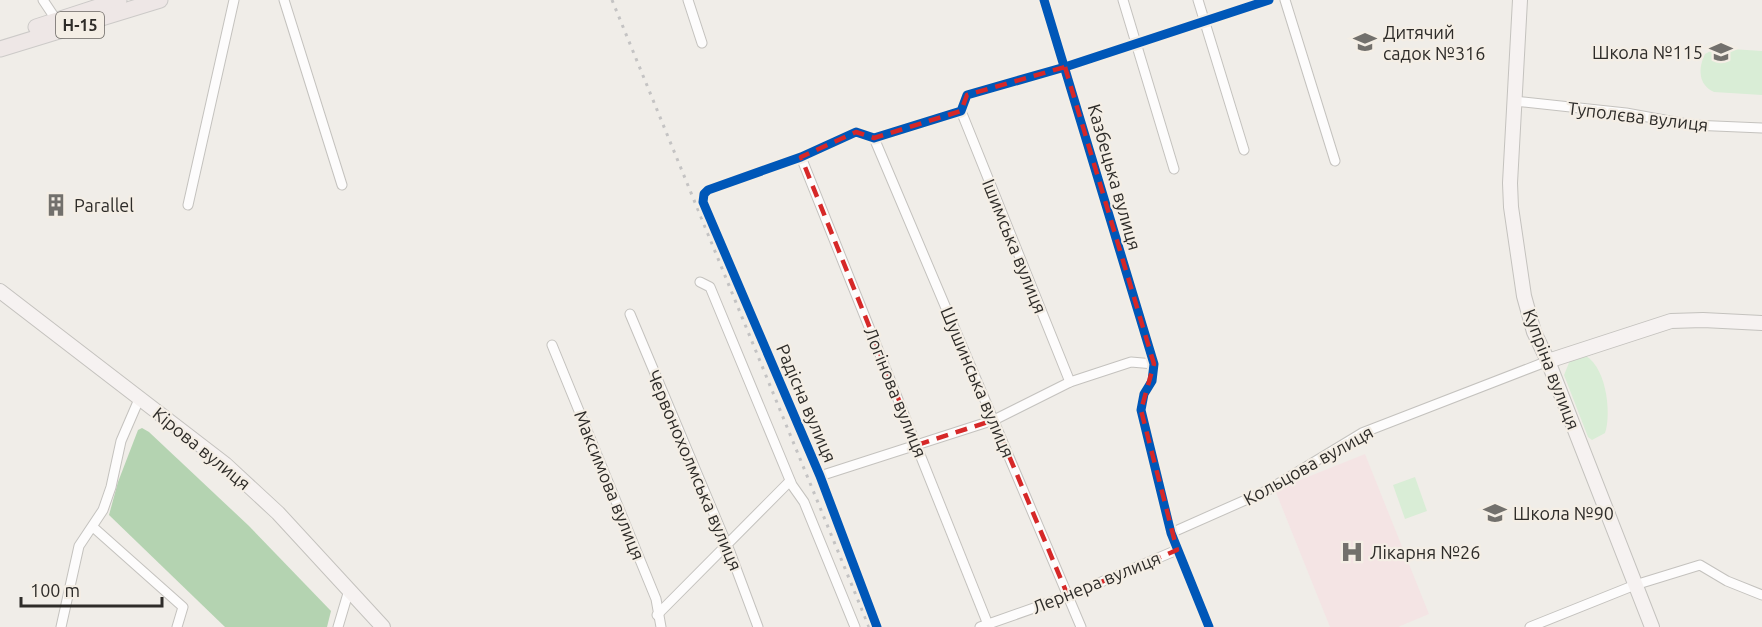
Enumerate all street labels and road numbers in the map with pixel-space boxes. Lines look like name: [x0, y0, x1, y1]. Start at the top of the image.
road number: Н-15: [56, 12, 104, 38]
street label: Туполєва вулиця: [1567, 97, 1709, 135]
street label: Казбецька вулиця: [1085, 102, 1145, 252]
street label: Ішимська вулиця: [979, 176, 1051, 316]
street label: Шушинська вулиця: [937, 304, 1019, 460]
street label: Купріна вулиця: [1520, 306, 1584, 432]
street label: Логінова вулиця: [861, 324, 931, 460]
street label: Радісна вулиця: [773, 341, 841, 465]
street label: Червонохолмська вулиця: [644, 367, 746, 573]
street label: Кірова вулиця: [149, 403, 255, 493]
street label: Максимова вулиця: [571, 407, 649, 563]
street label: Кольцова вулиця: [1240, 421, 1376, 509]
street label: Лернера вулиця: [1029, 547, 1163, 617]

